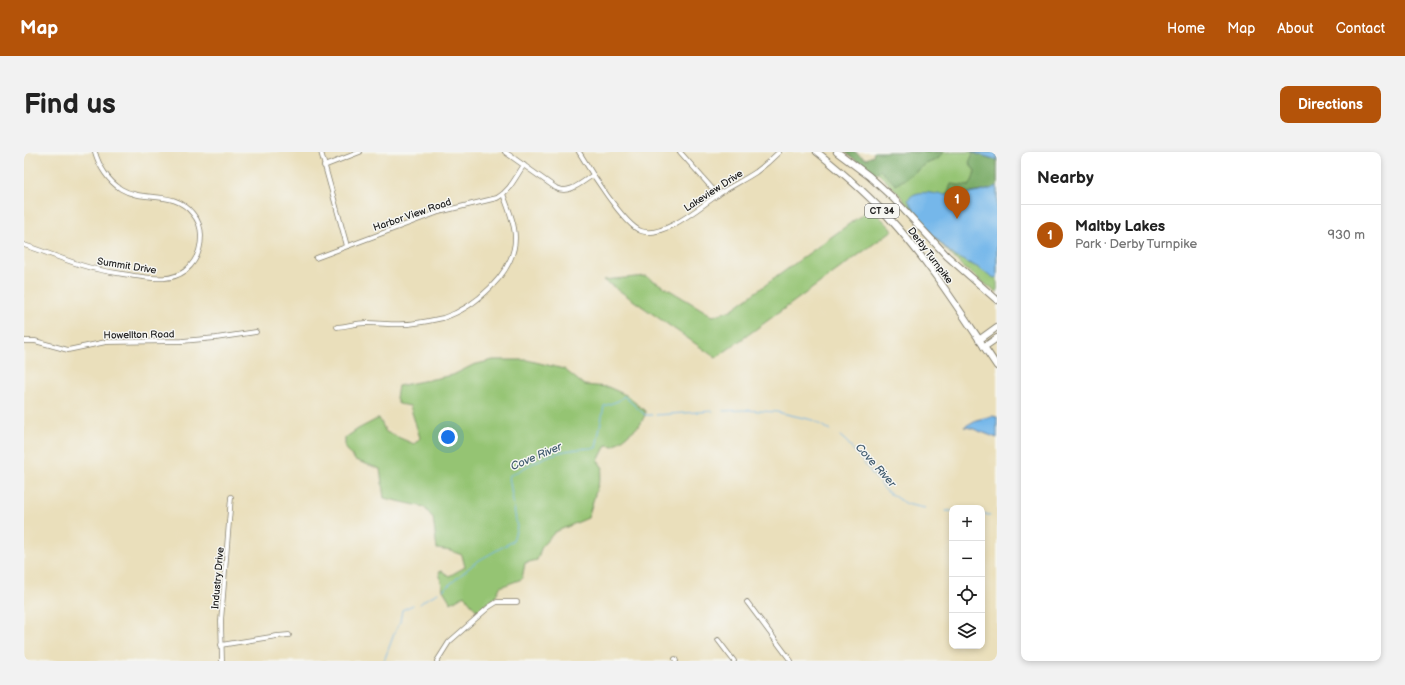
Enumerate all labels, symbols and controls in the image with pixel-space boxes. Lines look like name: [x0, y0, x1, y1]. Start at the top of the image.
text: Map: [20, 17, 58, 40]
text: Home: [1167, 20, 1205, 37]
text: Map: [1227, 20, 1255, 37]
text: About: [1277, 20, 1314, 37]
text: Contact: [1336, 20, 1385, 37]
button: Directions: [1280, 86, 1381, 123]
text: Find us: [24, 88, 116, 121]
street label: Lakeview Drive: [682, 167, 745, 214]
text: Nearby: [1037, 168, 1094, 188]
pin: 1: [944, 186, 970, 219]
street label: Harbor View Road: [372, 196, 453, 234]
road number: CT 34: [865, 204, 899, 218]
text: Maltby Lakes: [1075, 217, 1165, 236]
street label: Derby Turnpike: [905, 225, 955, 286]
text: 1: [1047, 227, 1053, 243]
text: 930 m: [1328, 227, 1365, 243]
text: Park · Derby Turnpike: [1075, 236, 1197, 252]
street label: Summit Drive: [96, 255, 157, 277]
street label: Howellton Road: [103, 328, 175, 342]
your location: [438, 427, 458, 447]
water label: Cove River: [509, 439, 565, 473]
water label: Cove River: [853, 441, 899, 491]
map controls: [949, 505, 985, 649]
button: +: [949, 505, 985, 541]
button: −: [949, 541, 985, 577]
street label: Industry Drive: [209, 546, 227, 610]
button: locate: [949, 577, 985, 613]
button: layers: [949, 613, 985, 649]

